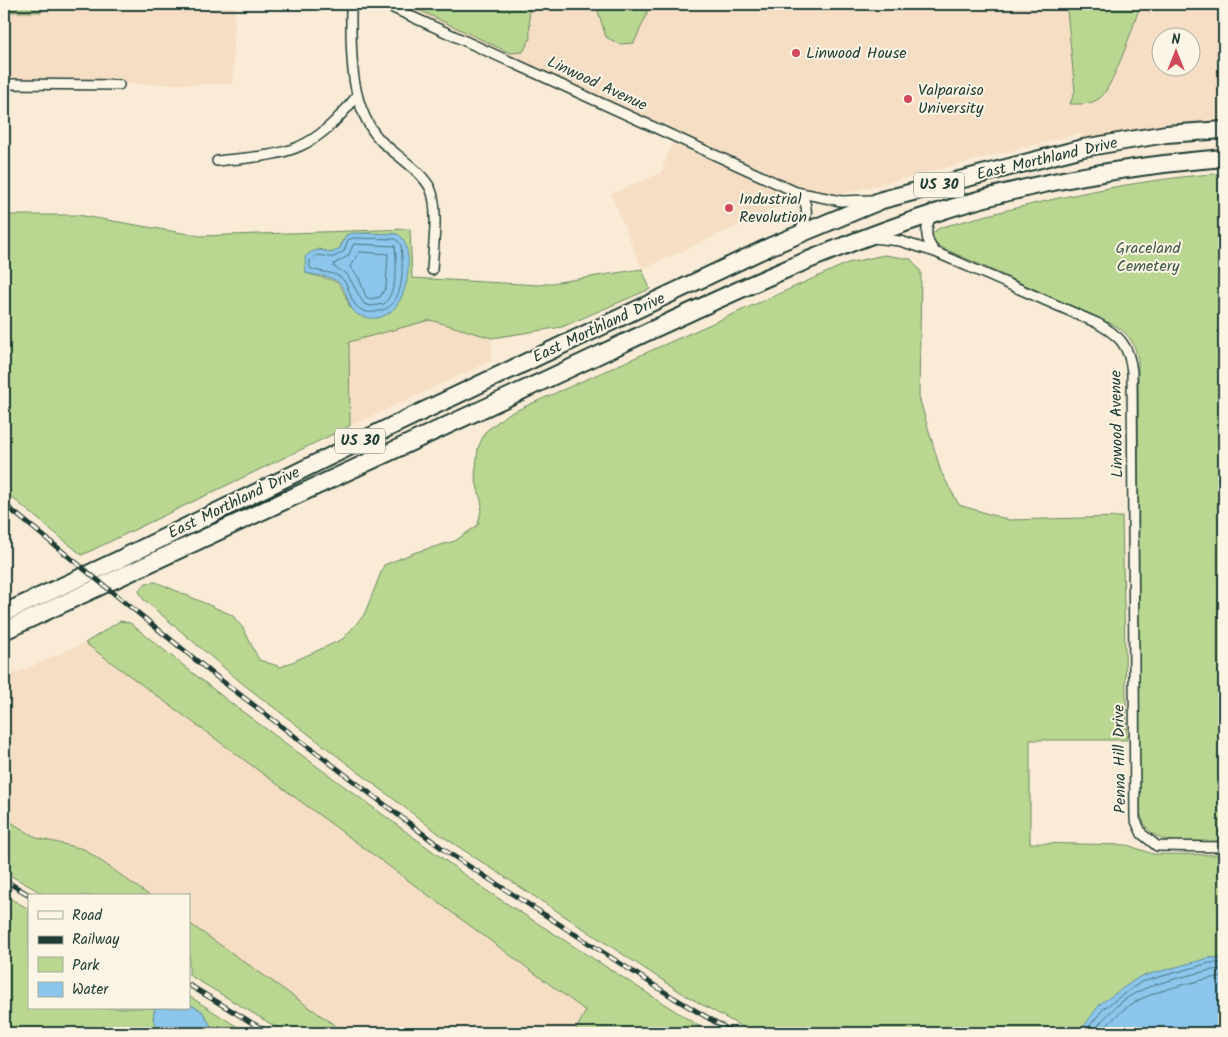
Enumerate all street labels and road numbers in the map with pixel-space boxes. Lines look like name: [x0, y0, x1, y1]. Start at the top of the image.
street label: Linwood Avenue: [543, 50, 651, 118]
street label: East Morthland Drive: [974, 131, 1120, 187]
road number: US 30: [914, 172, 964, 198]
street label: East Morthland Drive: [528, 286, 670, 370]
street label: Linwood Avenue: [1104, 370, 1130, 478]
road number: US 30: [335, 428, 385, 454]
street label: East Morthland Drive: [164, 460, 304, 546]
street label: Penna Hill Drive: [1107, 704, 1133, 814]

